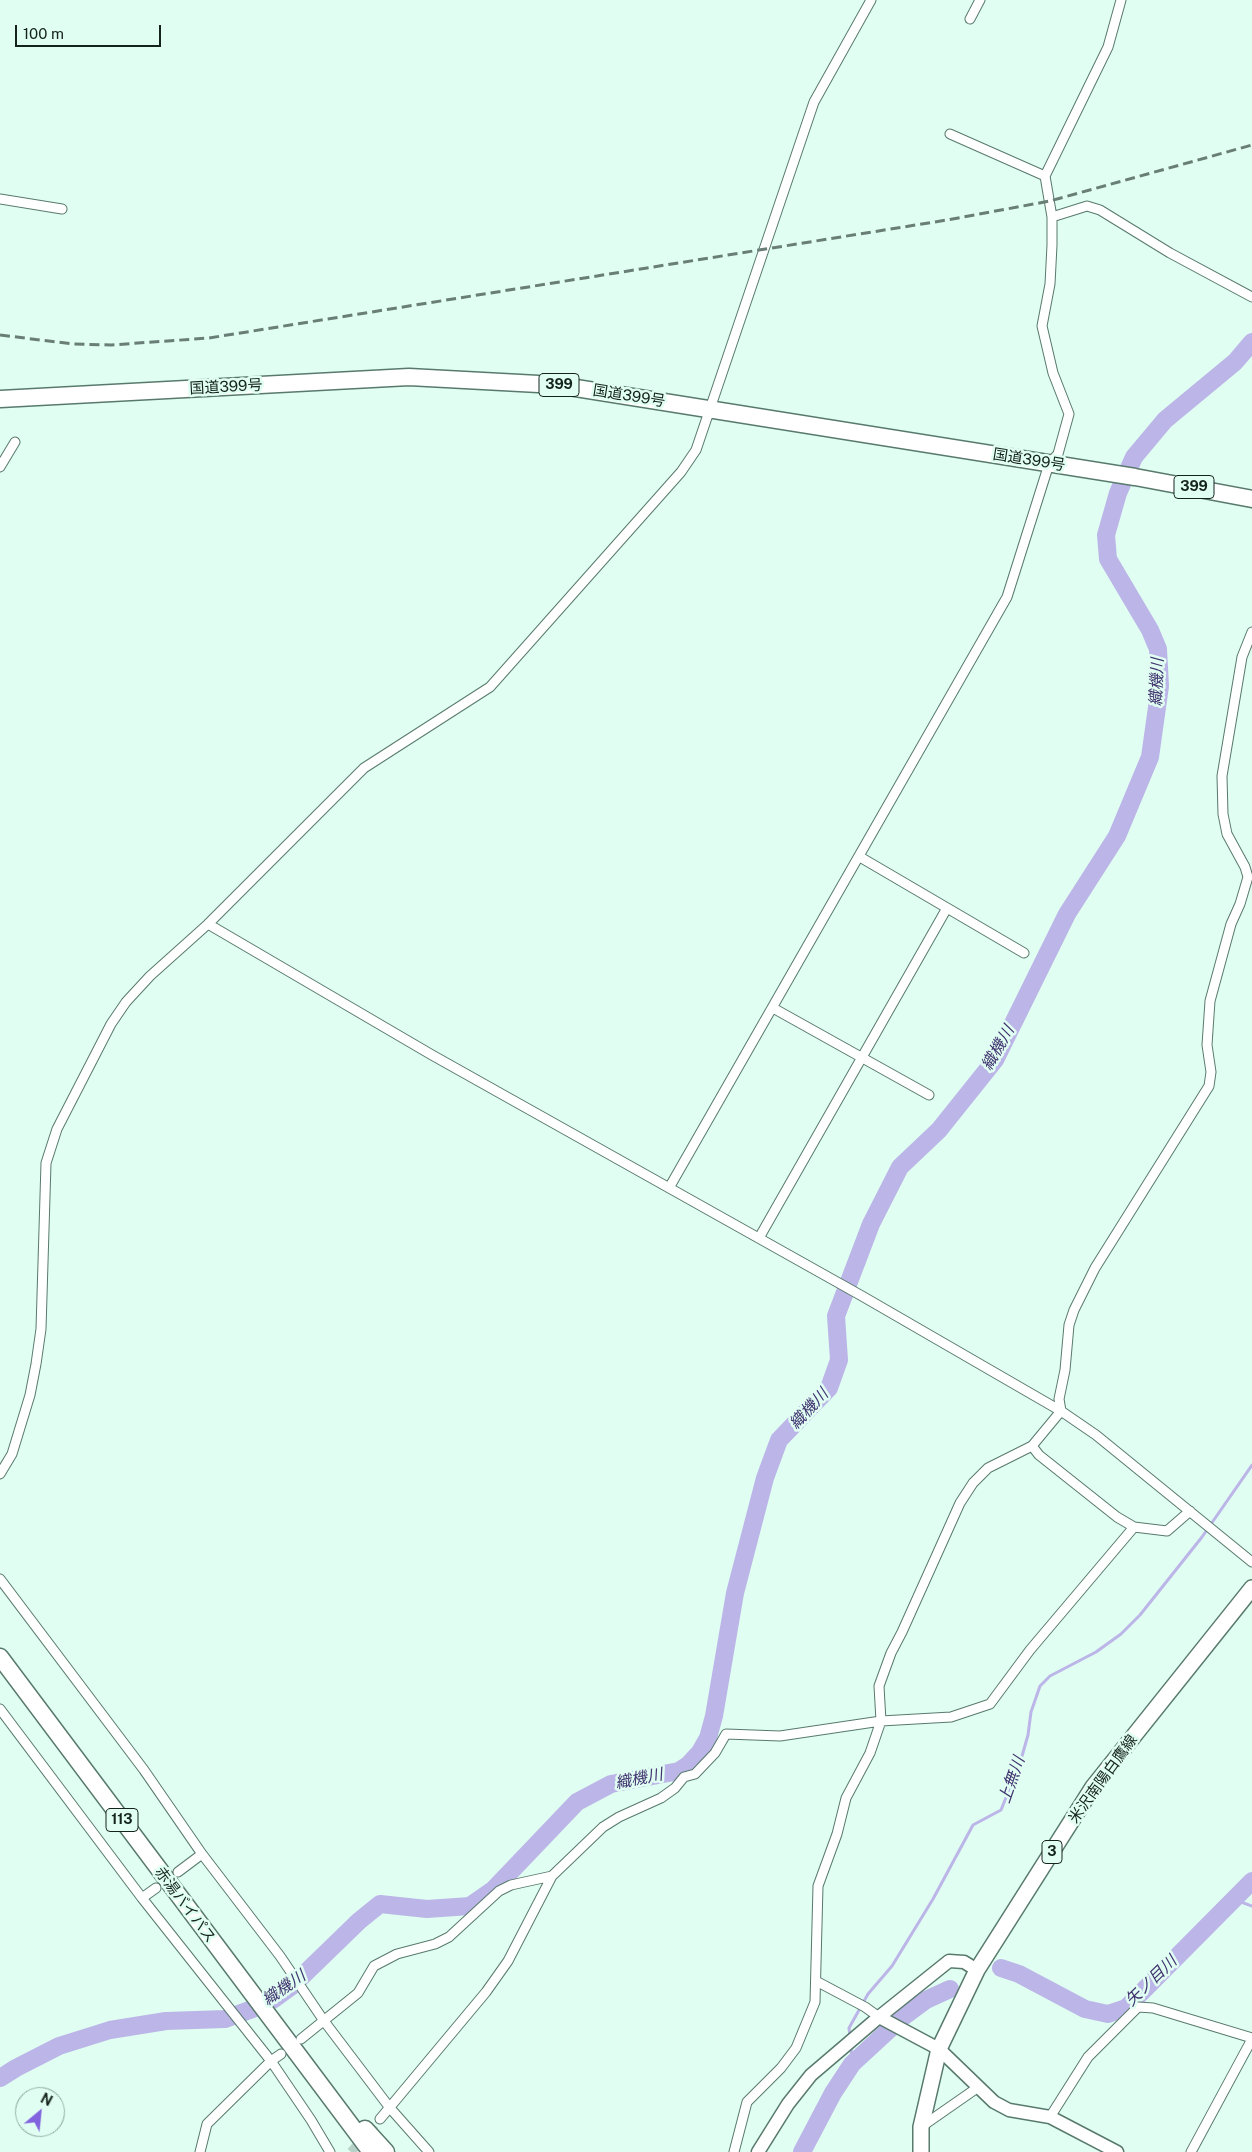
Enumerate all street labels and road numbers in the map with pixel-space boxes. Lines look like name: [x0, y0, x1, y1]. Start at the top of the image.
road number: 399: [539, 374, 579, 396]
street label: 国道399号: [189, 376, 263, 398]
street label: 国道399号: [592, 381, 666, 411]
street label: 国道399号: [992, 445, 1066, 475]
road number: 399: [1174, 476, 1214, 498]
street label: 米沢南陽白鷹線: [1065, 1731, 1141, 1827]
road number: 113: [106, 1808, 138, 1832]
road number: 3: [1042, 1840, 1062, 1864]
street label: 赤湯バイパス: [151, 1864, 219, 1946]

